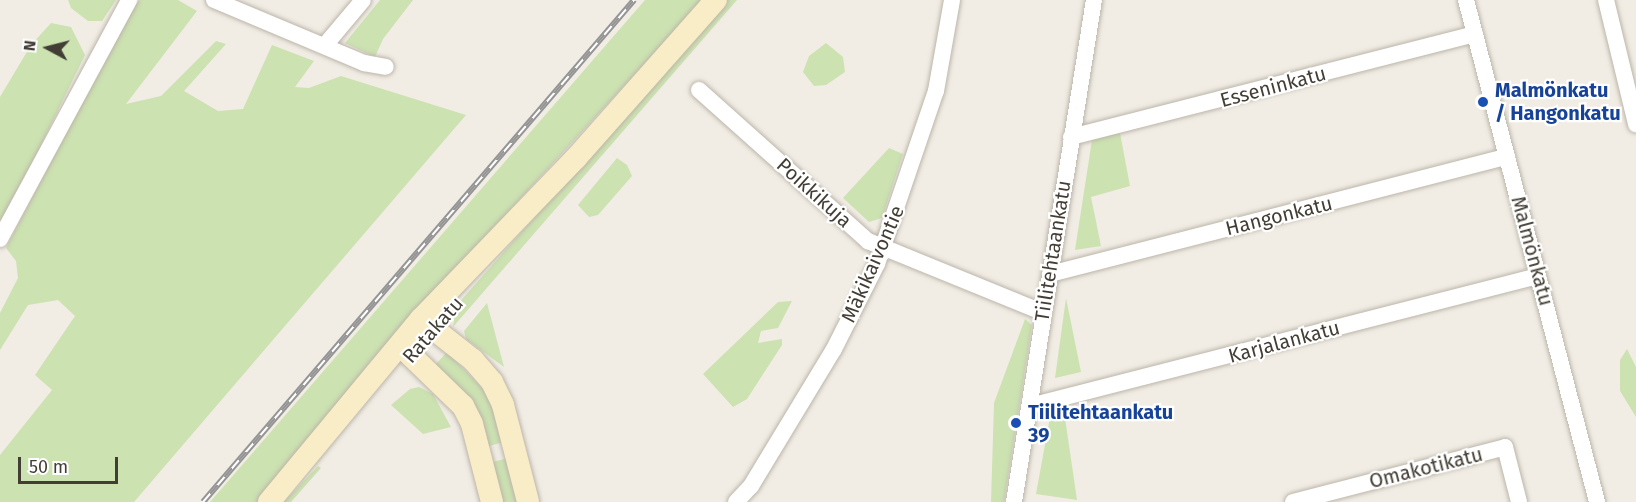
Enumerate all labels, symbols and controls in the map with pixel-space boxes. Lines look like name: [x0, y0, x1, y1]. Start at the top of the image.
north arrow: [18, 18, 78, 78]
text: N: [20, 39, 40, 52]
street label: Esseninkatu: [1217, 61, 1329, 113]
place label: Malmönkatu / Hangonkatu: [1495, 78, 1621, 125]
marker: Malmönkatu / Hangonkatu: [1476, 95, 1490, 109]
street label: Poikkikuja: [772, 153, 856, 233]
street label: Tiilitehtaankatu: [1030, 179, 1076, 323]
street label: Hangonkatu: [1223, 191, 1335, 241]
street label: Malmönkatu: [1506, 194, 1558, 308]
street label: Mäkikaivontie: [836, 202, 910, 326]
street label: Ratakatu: [398, 292, 468, 368]
street label: Karjalankatu: [1226, 316, 1342, 368]
place label: Tiilitehtaankatu 39: [1028, 400, 1173, 447]
marker: Tiilitehtaankatu 39: [1009, 416, 1023, 430]
street label: Omakotikatu: [1367, 442, 1485, 494]
scale bar: [21, 445, 122, 483]
text: 50 m: [29, 456, 68, 478]

